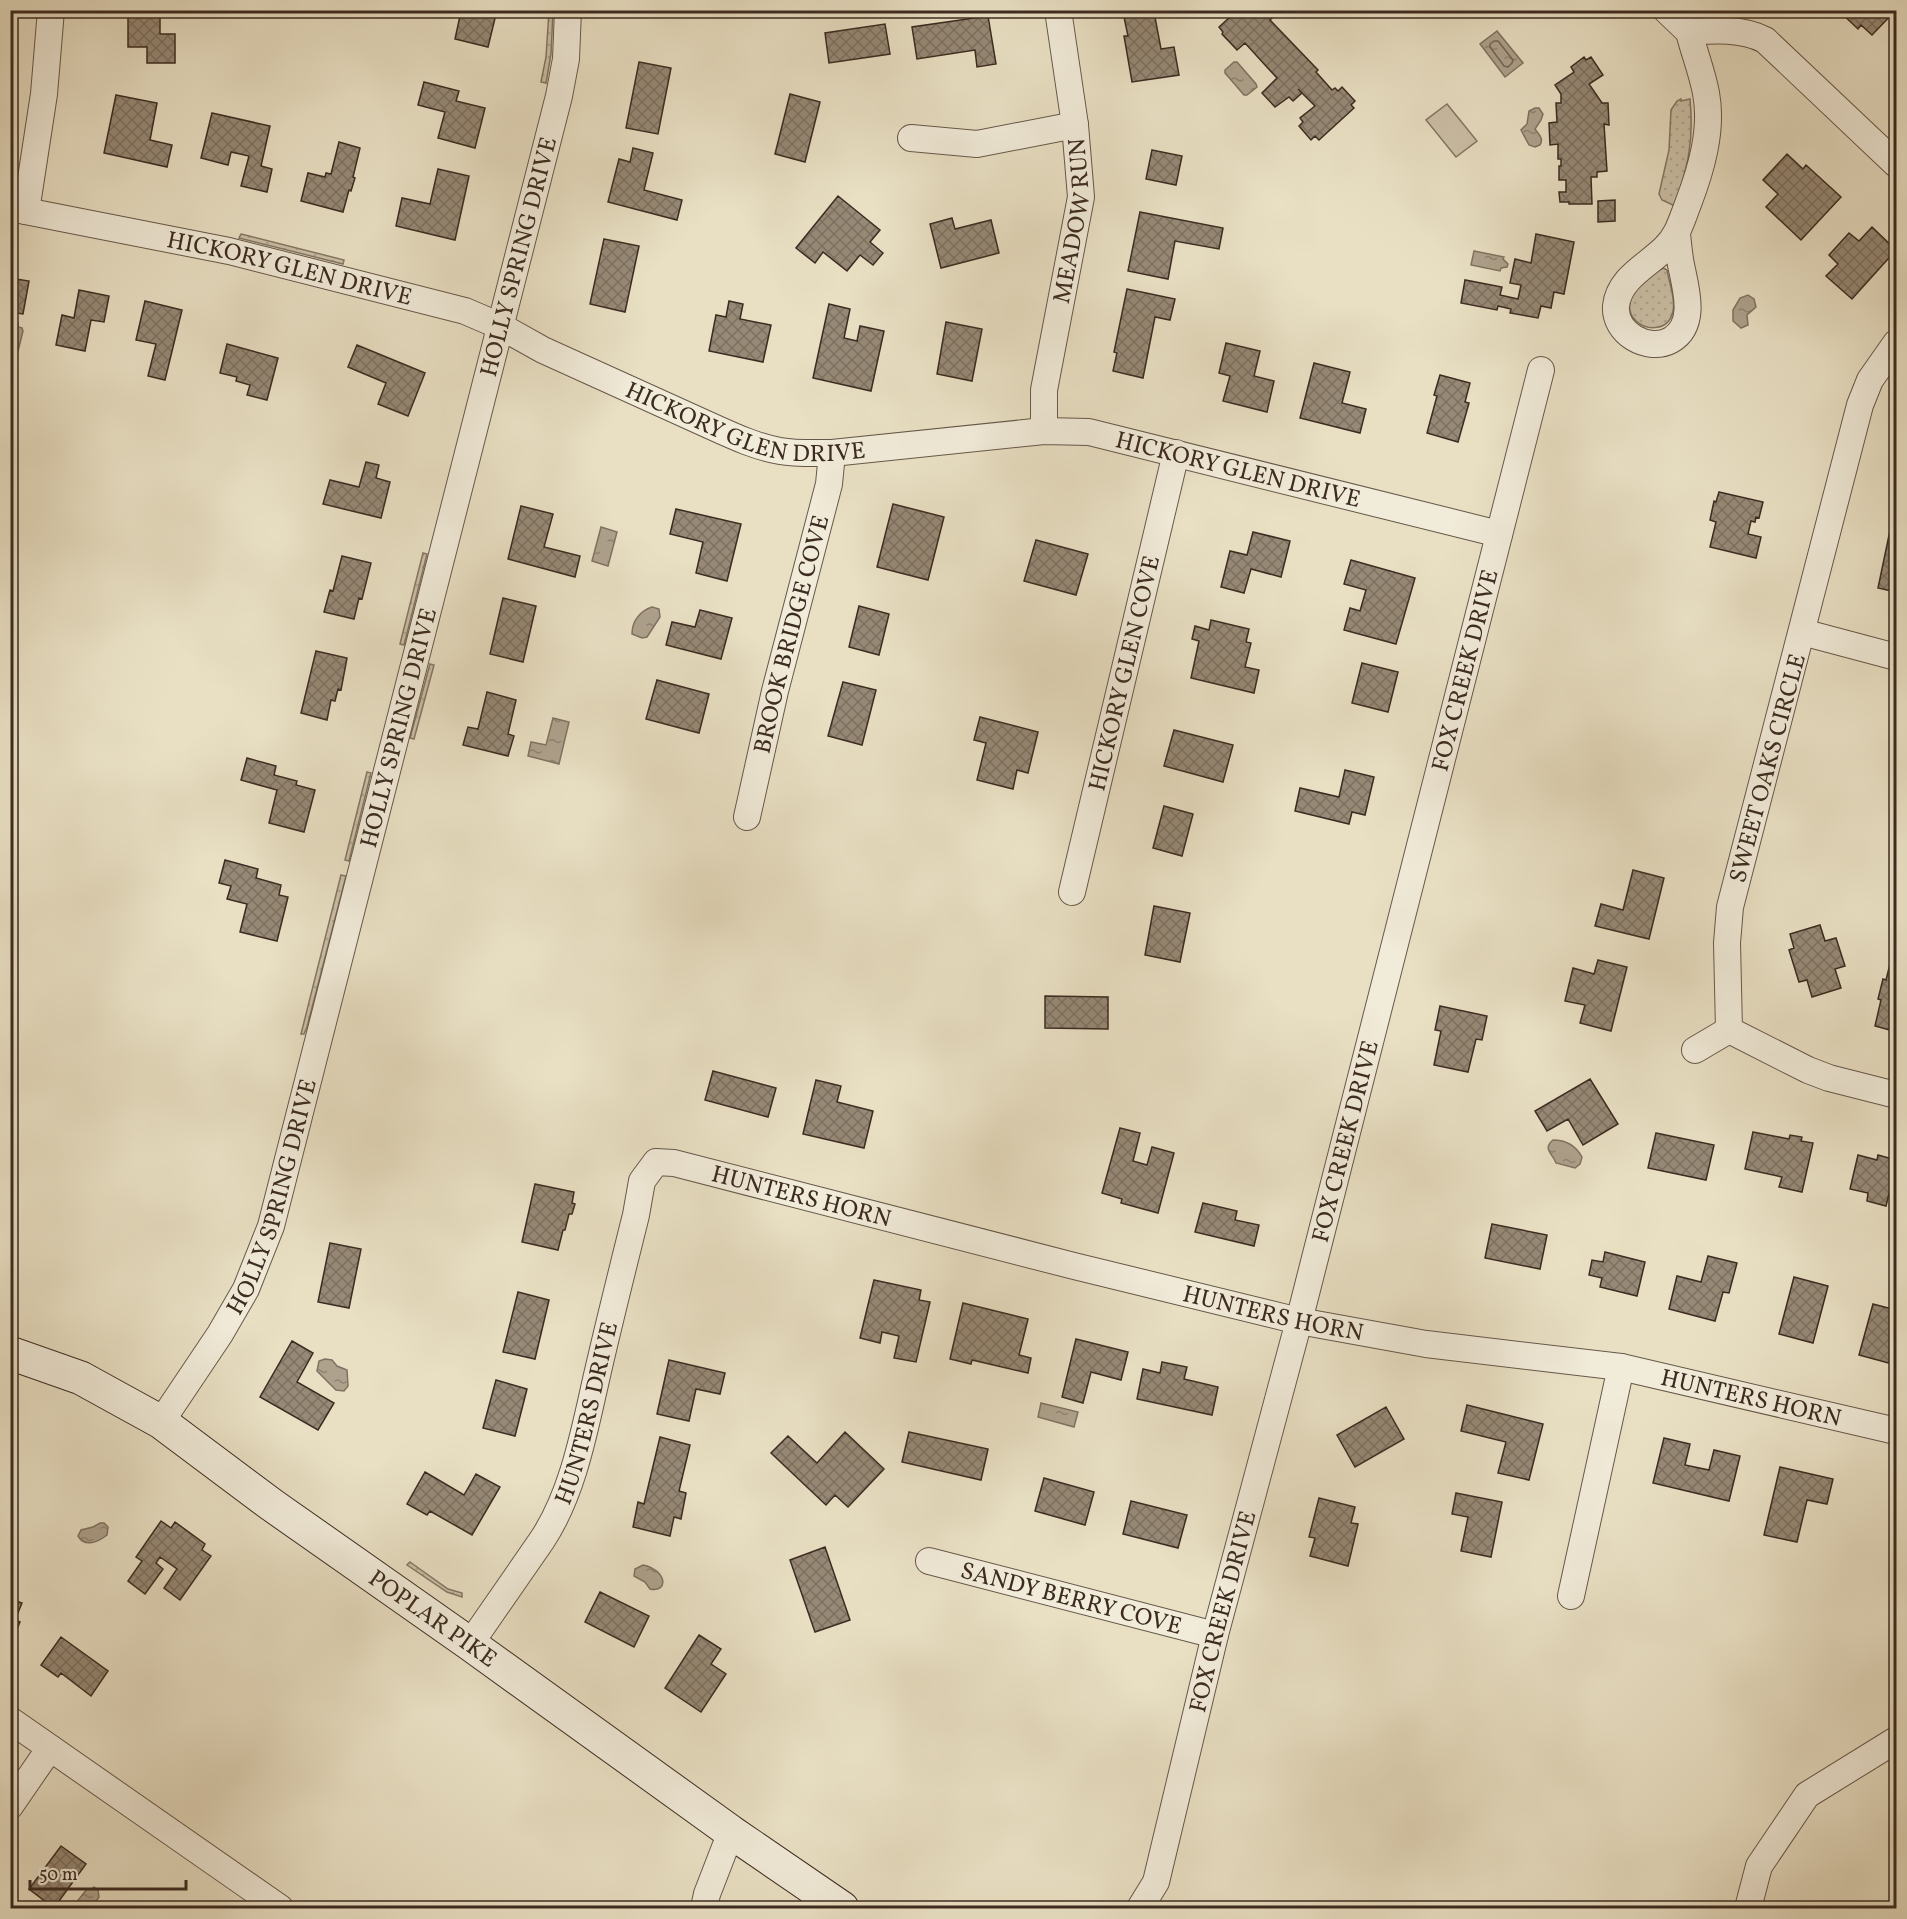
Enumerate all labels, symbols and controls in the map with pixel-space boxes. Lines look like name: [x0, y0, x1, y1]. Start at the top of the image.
street label: HOLLY SPRING DRIVE: [473, 134, 567, 381]
street label: MEADOW RUN: [1046, 137, 1100, 307]
street label: HICKORY GLEN DRIVE: [164, 224, 415, 316]
street label: HICKORY GLEN DRIVE: [619, 374, 867, 472]
street label: HICKORY GLEN DRIVE: [1112, 424, 1364, 518]
street label: BROOK BRIDGE COVE: [747, 512, 839, 757]
street label: HICKORY GLEN COVE: [1081, 552, 1170, 795]
street label: FOX CREEK DRIVE: [1424, 566, 1509, 775]
street label: HOLLY SPRING DRIVE: [353, 605, 447, 852]
street label: SWEET OAKS CIRCLE: [1722, 650, 1816, 887]
street label: FOX CREEK DRIVE: [1305, 1037, 1389, 1246]
street label: HOLLY SPRING DRIVE: [219, 1075, 327, 1322]
street label: HUNTERS HORN: [708, 1158, 895, 1237]
street label: HUNTERS HORN: [1179, 1278, 1366, 1351]
street label: HUNTERS DRIVE: [548, 1319, 628, 1510]
street label: HUNTERS HORN: [1657, 1362, 1844, 1437]
street label: FOX CREEK DRIVE: [1182, 1507, 1266, 1716]
street label: SANDY BERRY COVE: [956, 1555, 1185, 1645]
street label: POPLAR PIKE: [361, 1563, 503, 1677]
scale bar: [30, 1853, 186, 1891]
text: 50 m: [39, 1863, 78, 1888]

